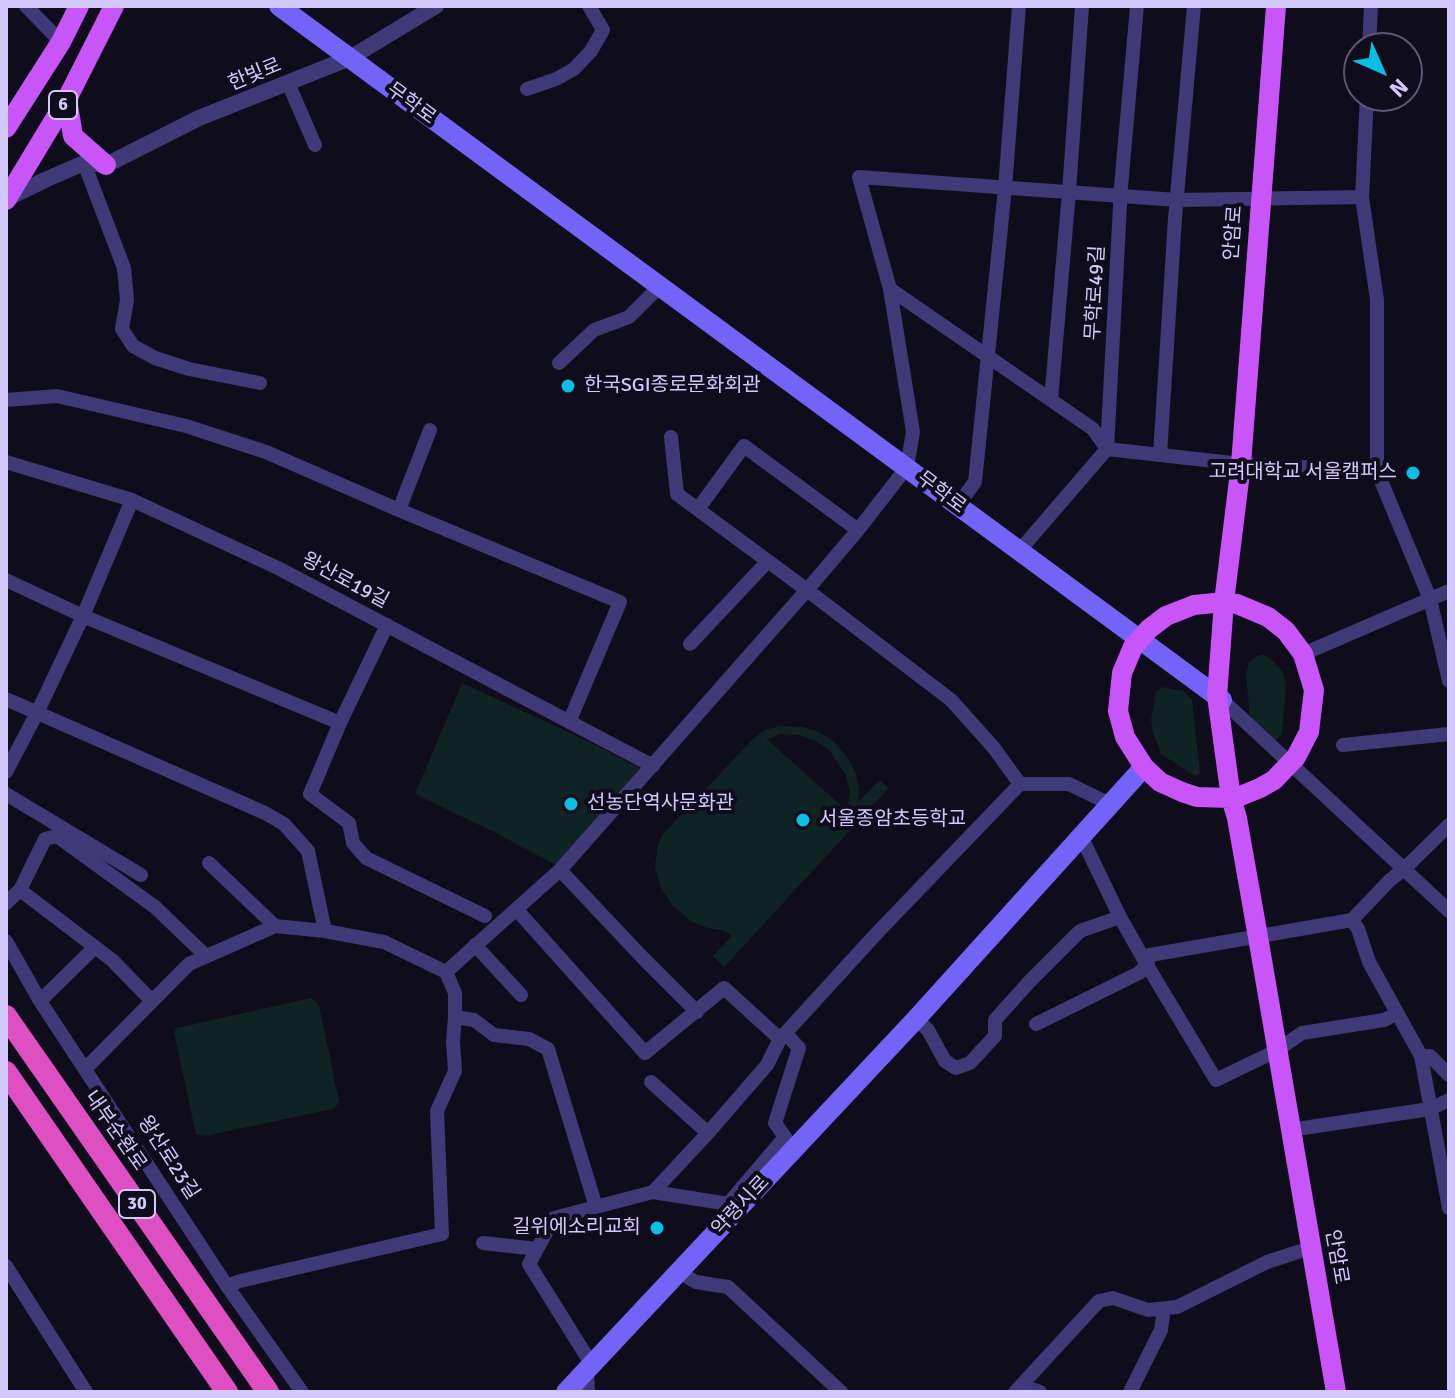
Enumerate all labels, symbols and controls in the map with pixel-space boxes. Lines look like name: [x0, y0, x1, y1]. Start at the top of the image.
north arrow: [1343, 32, 1423, 112]
street label: 한빛로: [225, 54, 285, 96]
text: N: [1384, 73, 1414, 103]
street label: 무학로: [382, 78, 440, 130]
road number: 6: [49, 91, 77, 119]
street label: 안암로: [1220, 205, 1248, 261]
street label: 무학로49길: [1082, 245, 1110, 341]
place label: 한국SGI종로문화회관: [584, 374, 761, 398]
marker: 한국SGI종로문화회관: [559, 377, 577, 395]
place label: 고려대학교 서울캠퍼스: [1209, 461, 1397, 485]
marker: 고려대학교 서울캠퍼스: [1404, 464, 1422, 482]
street label: 무학로: [912, 467, 970, 519]
street label: 왕산로19길: [297, 548, 393, 614]
place label: 선농단역사문화관: [587, 792, 734, 816]
marker: 선농단역사문화관: [562, 795, 580, 813]
place label: 서울종암초등학교: [819, 808, 966, 832]
marker: 서울종암초등학교: [794, 811, 812, 829]
street label: 내부순환로: [79, 1086, 151, 1176]
street label: 왕산로23길: [132, 1112, 204, 1204]
street label: 약령시로: [707, 1171, 775, 1241]
road number: 30: [119, 1190, 155, 1218]
place label: 길위에소리교회: [512, 1216, 641, 1240]
marker: 길위에소리교회: [648, 1219, 666, 1237]
street label: 안암로: [1319, 1228, 1353, 1286]

